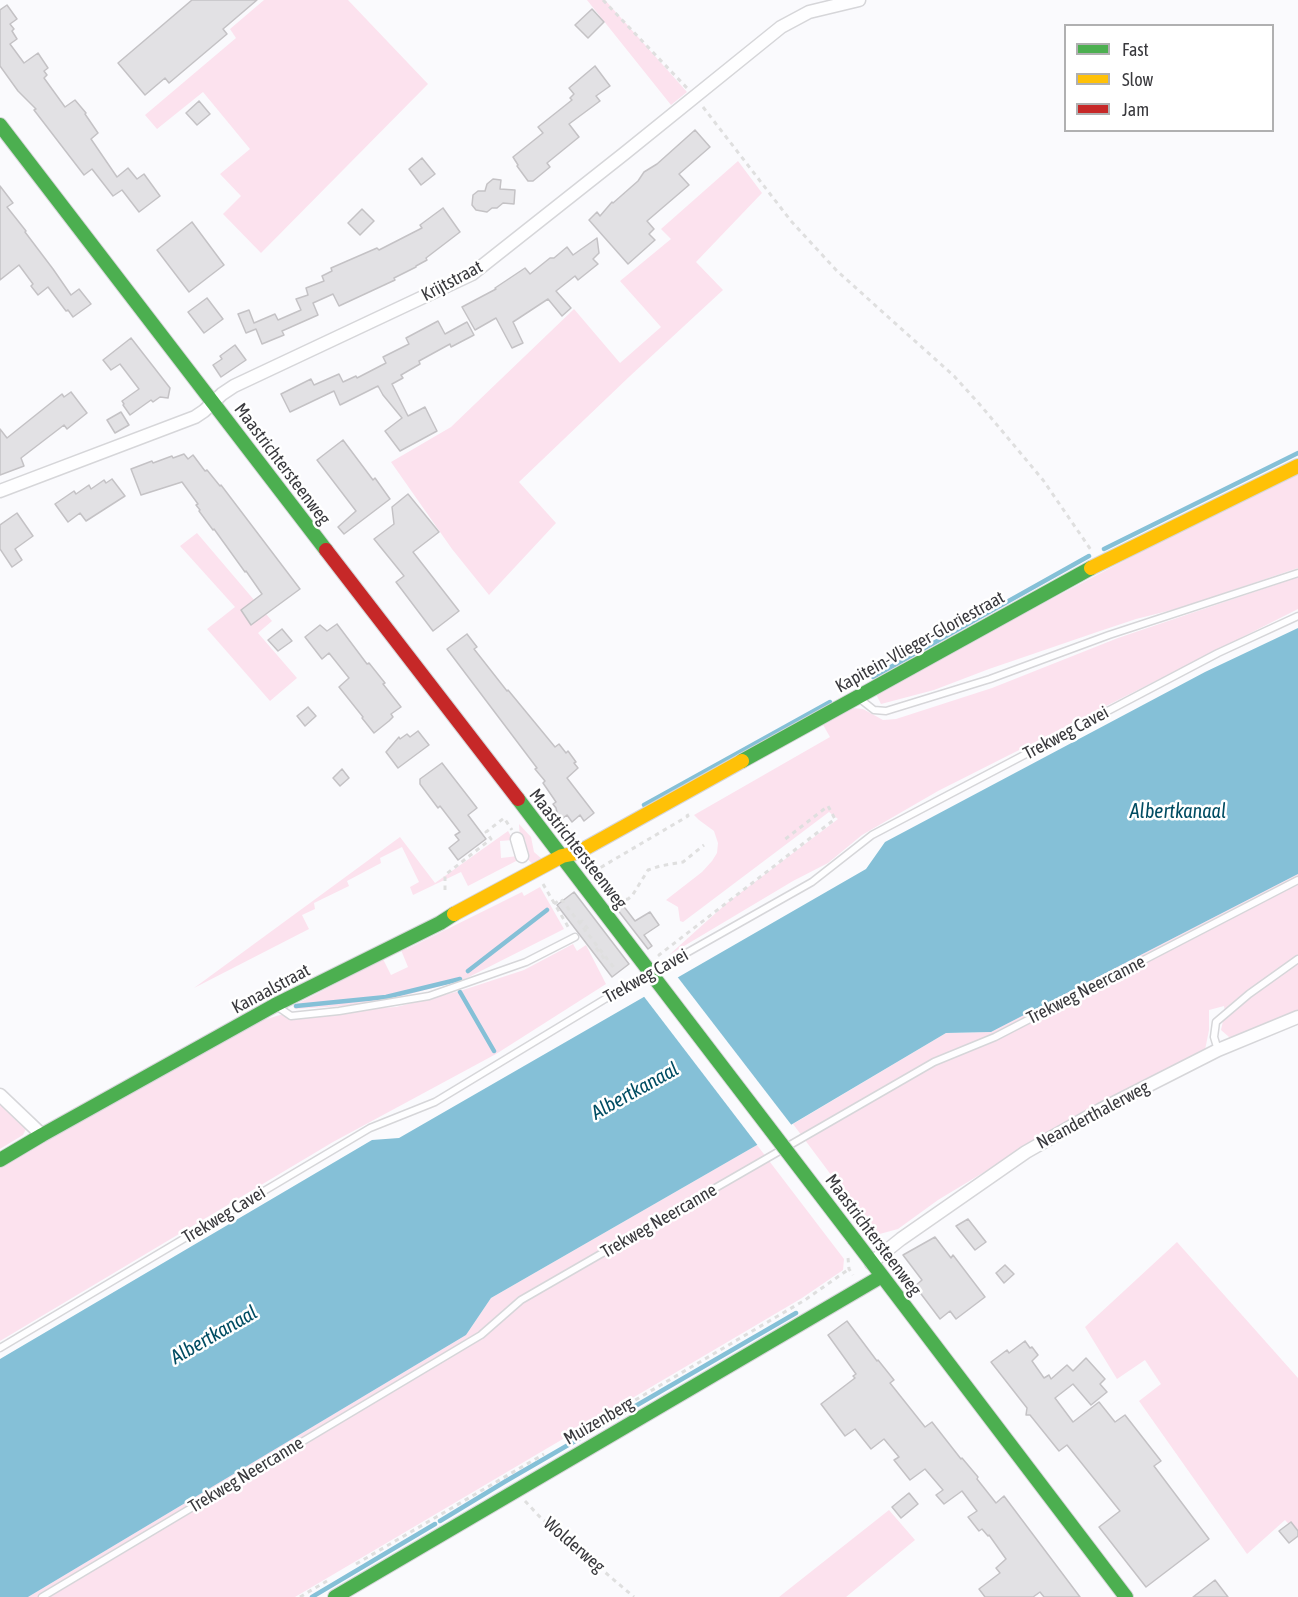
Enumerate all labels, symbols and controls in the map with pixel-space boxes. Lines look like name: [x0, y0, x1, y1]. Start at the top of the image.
legend: [1064, 24, 1274, 132]
text: Fast: [1122, 39, 1149, 60]
text: Slow: [1122, 69, 1153, 90]
text: Jam: [1122, 99, 1149, 120]
street label: Krijtstraat: [418, 256, 486, 306]
street label: Maastrichtersteenweg: [229, 399, 335, 529]
street label: Kapitein-Vlieger-Gloriestraat: [832, 587, 1008, 697]
street label: Trekweg Cavei: [1020, 702, 1112, 764]
street label: Maastrichtersteenweg: [524, 785, 632, 913]
water label: Albertkanaal: [1130, 800, 1226, 824]
street label: Trekweg Cavei: [600, 944, 692, 1008]
street label: Trekweg Neercanne: [1023, 951, 1149, 1029]
street label: Kanaalstraat: [228, 959, 314, 1019]
water label: Albertkanaal: [587, 1057, 683, 1125]
street label: Neanderthalerweg: [1033, 1076, 1153, 1154]
street label: Maastrichtersteenweg: [820, 1170, 926, 1300]
street label: Trekweg Neercanne: [597, 1179, 721, 1263]
street label: Trekweg Cavei: [178, 1182, 270, 1248]
water label: Albertkanaal: [166, 1301, 262, 1369]
street label: Muizenberg: [560, 1392, 638, 1450]
street label: Trekweg Neercanne: [185, 1432, 307, 1518]
street label: Wolderweg: [539, 1513, 609, 1577]

